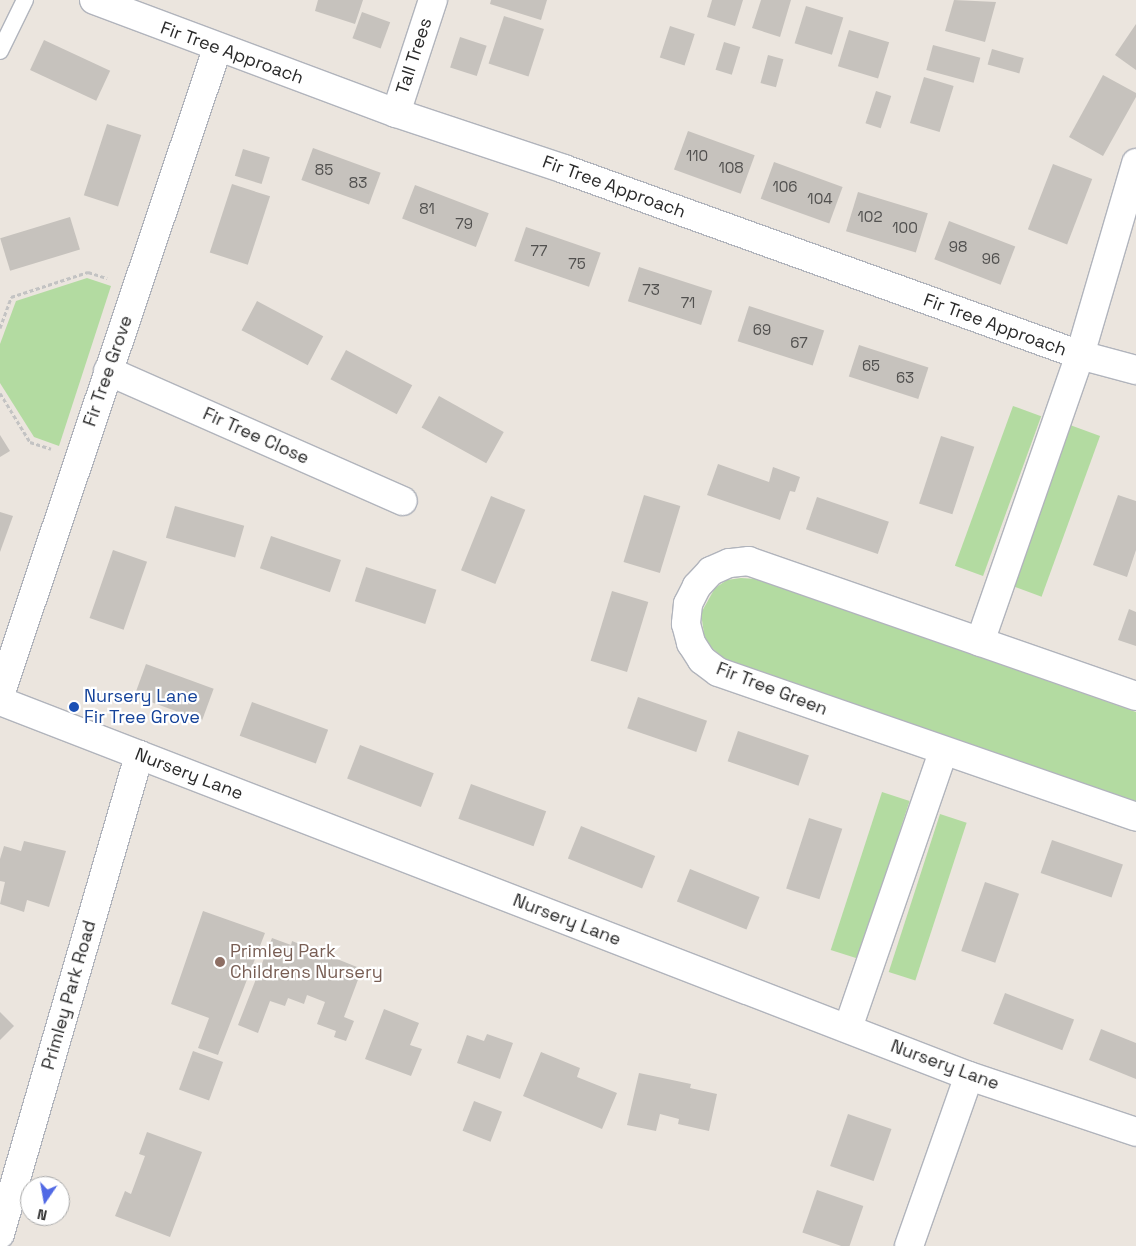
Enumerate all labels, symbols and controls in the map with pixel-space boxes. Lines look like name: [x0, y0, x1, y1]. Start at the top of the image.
street label: Tall Trees: [391, 15, 437, 97]
street label: Fir Tree Approach: [157, 17, 307, 89]
house number: 110: [686, 147, 708, 165]
street label: Fir Tree Approach: [539, 151, 689, 223]
house number: 108: [718, 159, 744, 177]
house number: 85: [315, 161, 333, 179]
house number: 83: [349, 174, 367, 192]
house number: 106: [772, 178, 798, 196]
house number: 104: [807, 190, 833, 208]
house number: 81: [419, 200, 435, 218]
house number: 102: [858, 208, 882, 226]
house number: 79: [455, 215, 473, 233]
house number: 100: [892, 219, 918, 237]
house number: 98: [949, 238, 967, 256]
house number: 77: [531, 242, 547, 260]
house number: 96: [982, 250, 1000, 268]
house number: 75: [568, 255, 586, 273]
house number: 73: [642, 281, 660, 299]
street label: Fir Tree Approach: [920, 289, 1070, 361]
house number: 71: [681, 294, 695, 312]
street label: Fir Tree Grove: [79, 313, 137, 429]
house number: 69: [753, 321, 771, 339]
house number: 67: [790, 334, 808, 352]
house number: 65: [862, 357, 880, 375]
house number: 63: [896, 369, 914, 387]
street label: Fir Tree Close: [199, 403, 313, 469]
street label: Fir Tree Green: [713, 658, 831, 720]
place label: Nursery Lane Fir Tree Grove: [84, 686, 200, 729]
marker: Nursery Lane Fir Tree Grove: [68, 701, 80, 713]
street label: Nursery Lane: [132, 743, 246, 805]
street label: Nursery Lane: [510, 889, 624, 951]
street label: Primley Park Road: [37, 918, 101, 1072]
place label: Primley Park Childrens Nursery: [230, 941, 383, 984]
marker: Primley Park Childrens Nursery: [214, 956, 226, 968]
street label: Nursery Lane: [888, 1035, 1002, 1095]
north arrow: [20, 1176, 70, 1226]
text: N: [36, 1205, 49, 1224]

